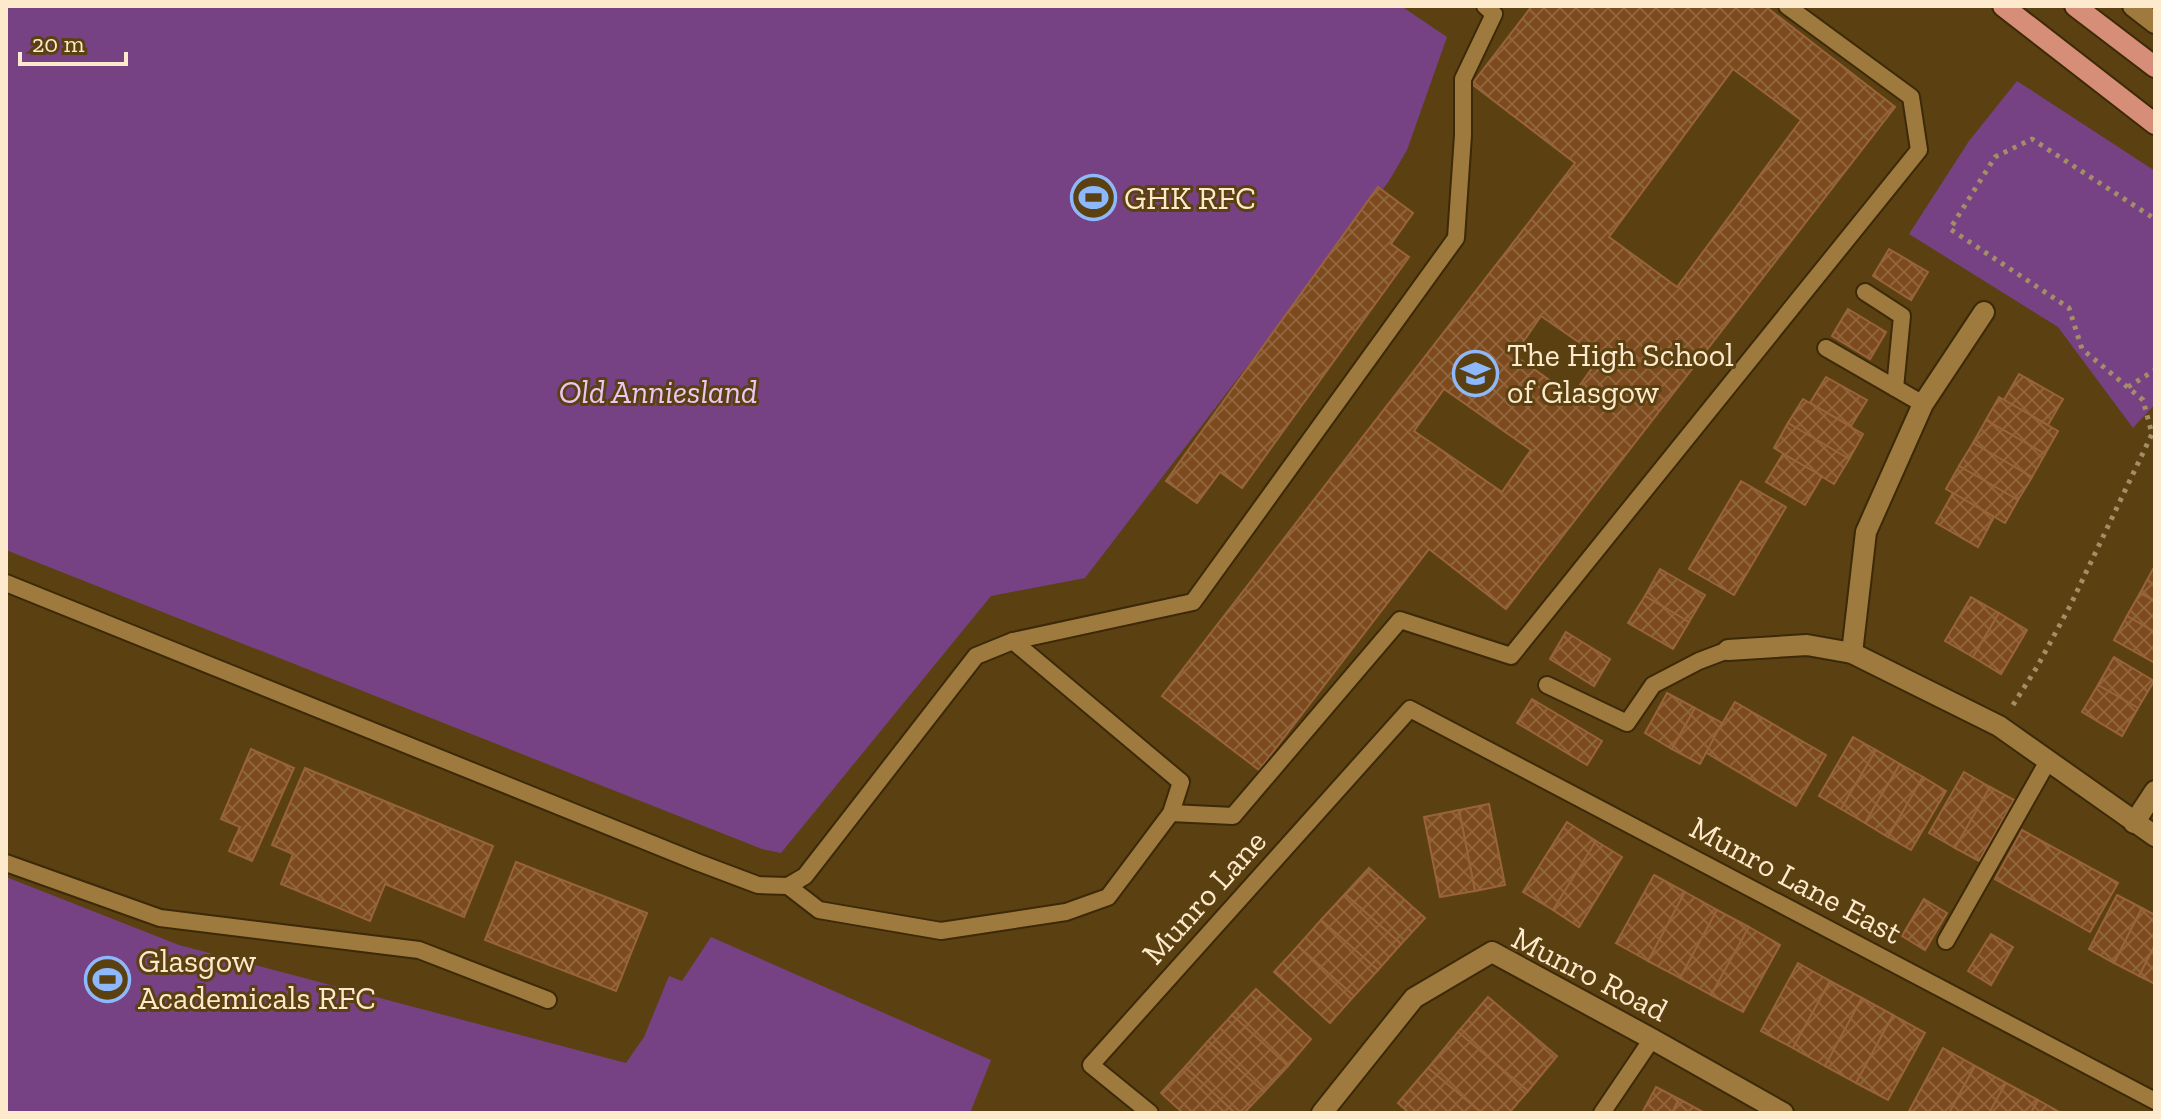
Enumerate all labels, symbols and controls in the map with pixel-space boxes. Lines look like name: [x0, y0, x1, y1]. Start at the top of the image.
scale bar: [20, 16, 126, 66]
text: 20 m: [32, 29, 85, 58]
sports icon: GHK RFC: [1069, 174, 1117, 222]
place label: GHK RFC: [1124, 179, 1256, 217]
place label: The High School of Glasgow: [1507, 336, 1734, 411]
school or university icon: The High School of Glasgow: [1452, 349, 1500, 397]
park label: Old Anniesland: [559, 373, 757, 411]
street label: Munro Lane East: [1683, 808, 1909, 952]
street label: Munro Lane: [1134, 822, 1274, 972]
street label: Munro Road: [1506, 919, 1675, 1030]
place label: Glasgow Academicals RFC: [138, 942, 376, 1017]
sports icon: Glasgow Academicals RFC: [83, 955, 131, 1003]

